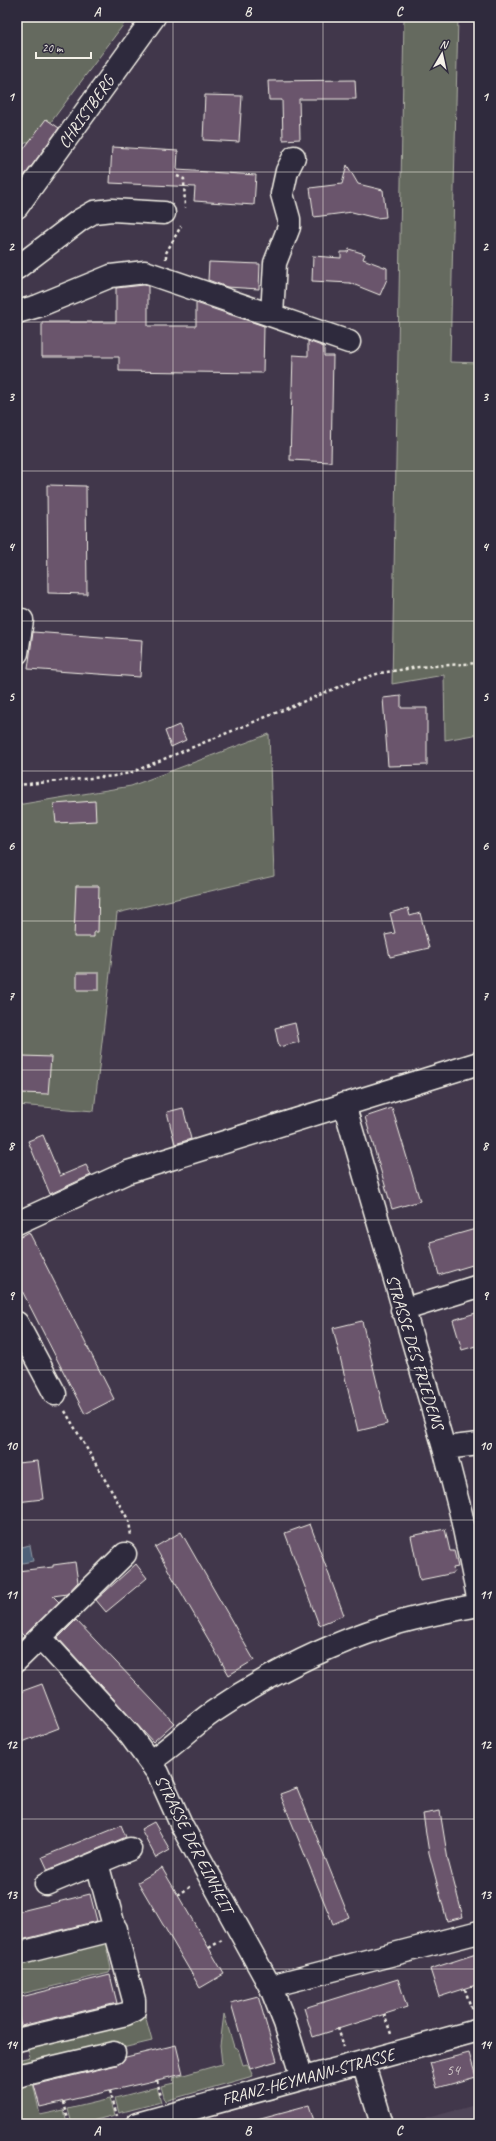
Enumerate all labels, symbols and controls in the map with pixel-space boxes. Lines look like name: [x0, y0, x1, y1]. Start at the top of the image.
text: A: [94, 4, 102, 20]
text: B: [245, 4, 253, 20]
text: C: [396, 4, 404, 20]
scale bar: [36, 34, 91, 60]
north arrow: [422, 34, 462, 74]
text: N: [439, 37, 450, 52]
text: 20 m: [42, 40, 64, 56]
street label: CHRISTBERG: [53, 70, 119, 152]
text: 1: [8, 89, 16, 105]
text: 1: [482, 89, 490, 105]
text: 2: [8, 239, 15, 255]
text: 2: [482, 239, 489, 255]
text: 3: [8, 389, 15, 405]
text: 3: [482, 389, 489, 405]
text: 4: [8, 539, 16, 555]
text: 4: [482, 539, 490, 555]
text: 5: [8, 689, 15, 705]
text: 5: [482, 689, 489, 705]
text: 6: [8, 838, 15, 854]
text: 6: [482, 838, 489, 854]
text: 7: [8, 988, 15, 1004]
text: 7: [482, 988, 489, 1004]
text: 8: [8, 1138, 16, 1154]
text: 8: [482, 1138, 490, 1154]
street label: STRASSE DES FRIEDENS: [381, 1272, 449, 1434]
text: 9: [8, 1288, 15, 1304]
text: 9: [482, 1288, 489, 1304]
text: 10: [5, 1438, 18, 1454]
text: 10: [479, 1438, 492, 1454]
text: 11: [5, 1587, 19, 1603]
text: 11: [479, 1587, 493, 1603]
text: 12: [5, 1737, 18, 1753]
text: 12: [479, 1737, 492, 1753]
street label: STRASSE DER EINHEIT: [150, 1771, 239, 1919]
text: 13: [5, 1887, 18, 1903]
text: 13: [479, 1887, 492, 1903]
text: 14: [5, 2037, 19, 2053]
text: 14: [479, 2037, 493, 2053]
street label: FRANZ-HEYMANN-STRASSE: [219, 2043, 399, 2110]
house number: 54: [446, 2061, 461, 2080]
text: A: [94, 2123, 102, 2139]
text: B: [245, 2123, 253, 2139]
text: C: [396, 2123, 404, 2139]

